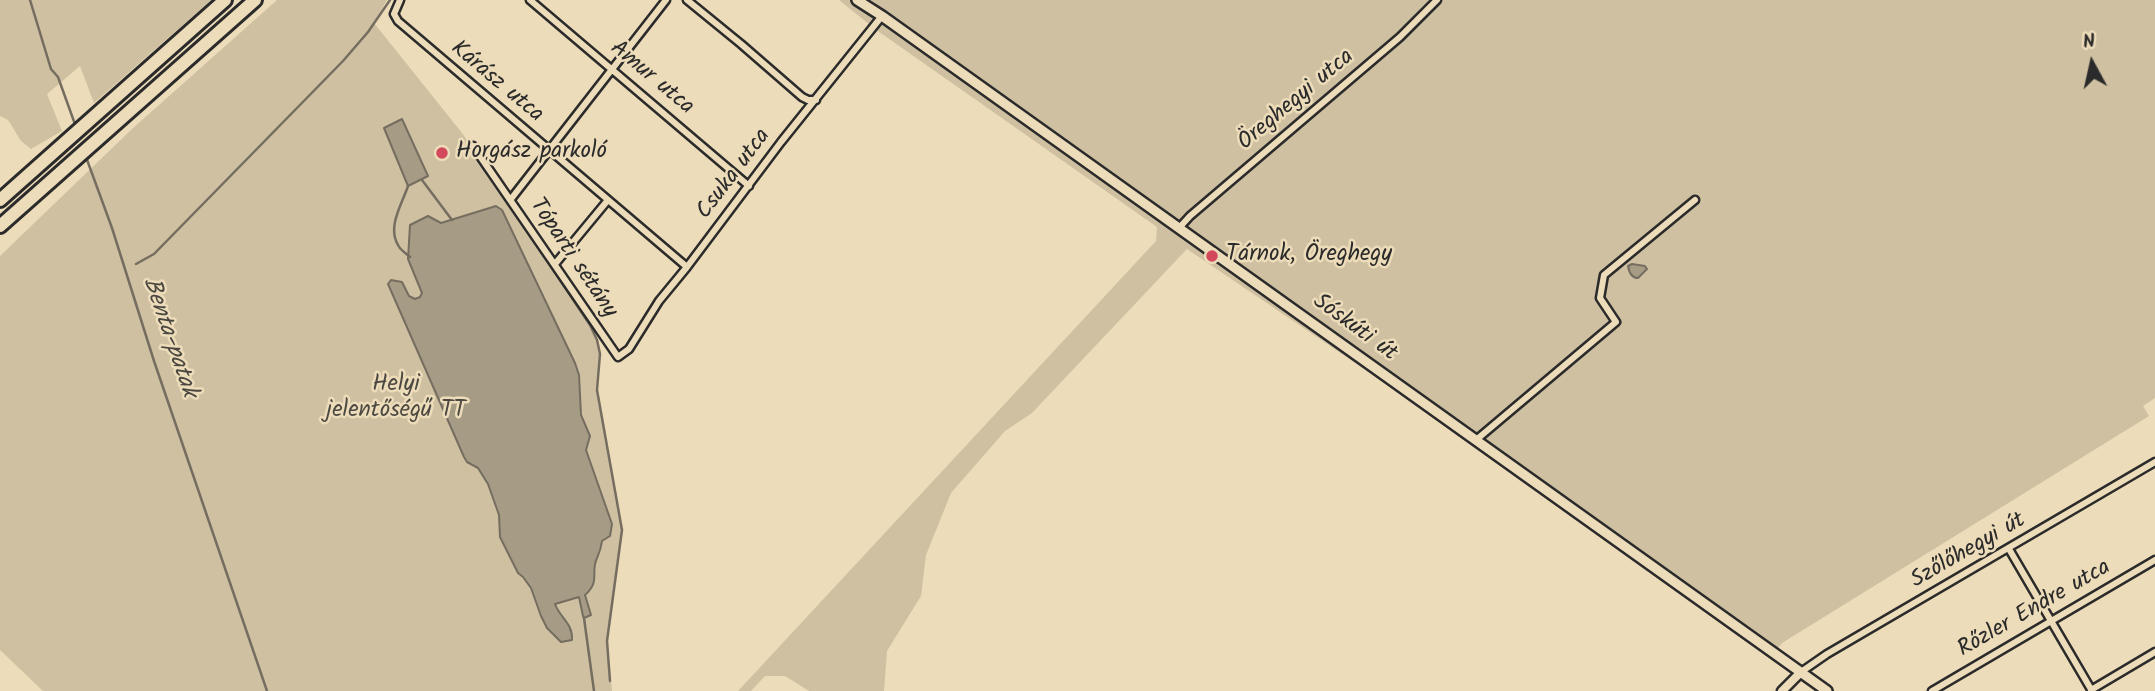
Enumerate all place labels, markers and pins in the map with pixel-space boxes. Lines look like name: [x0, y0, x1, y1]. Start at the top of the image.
place label: Horgász parkoló: [456, 139, 607, 167]
marker: Horgász parkoló: [434, 145, 450, 161]
place label: Tárnok, Öreghegy: [1226, 242, 1392, 270]
marker: Tárnok, Öreghegy: [1204, 248, 1220, 264]

